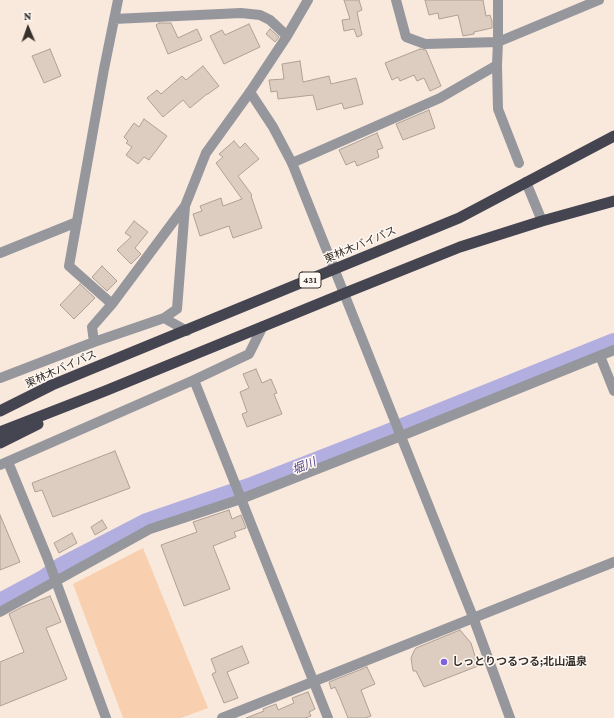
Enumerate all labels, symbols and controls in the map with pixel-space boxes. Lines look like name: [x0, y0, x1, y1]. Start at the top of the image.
north arrow: [8, 8, 48, 48]
text: N: [24, 10, 32, 22]
street label: 東林木バイパス: [322, 224, 398, 266]
road number: 431: [299, 272, 321, 288]
street label: 東林木バイパス: [23, 347, 99, 391]
water label: 堀川: [290, 455, 318, 477]
place label: しっとりつるつる;北山温泉: [452, 655, 587, 669]
marker: しっとりつるつる;北山温泉: [439, 657, 449, 667]

